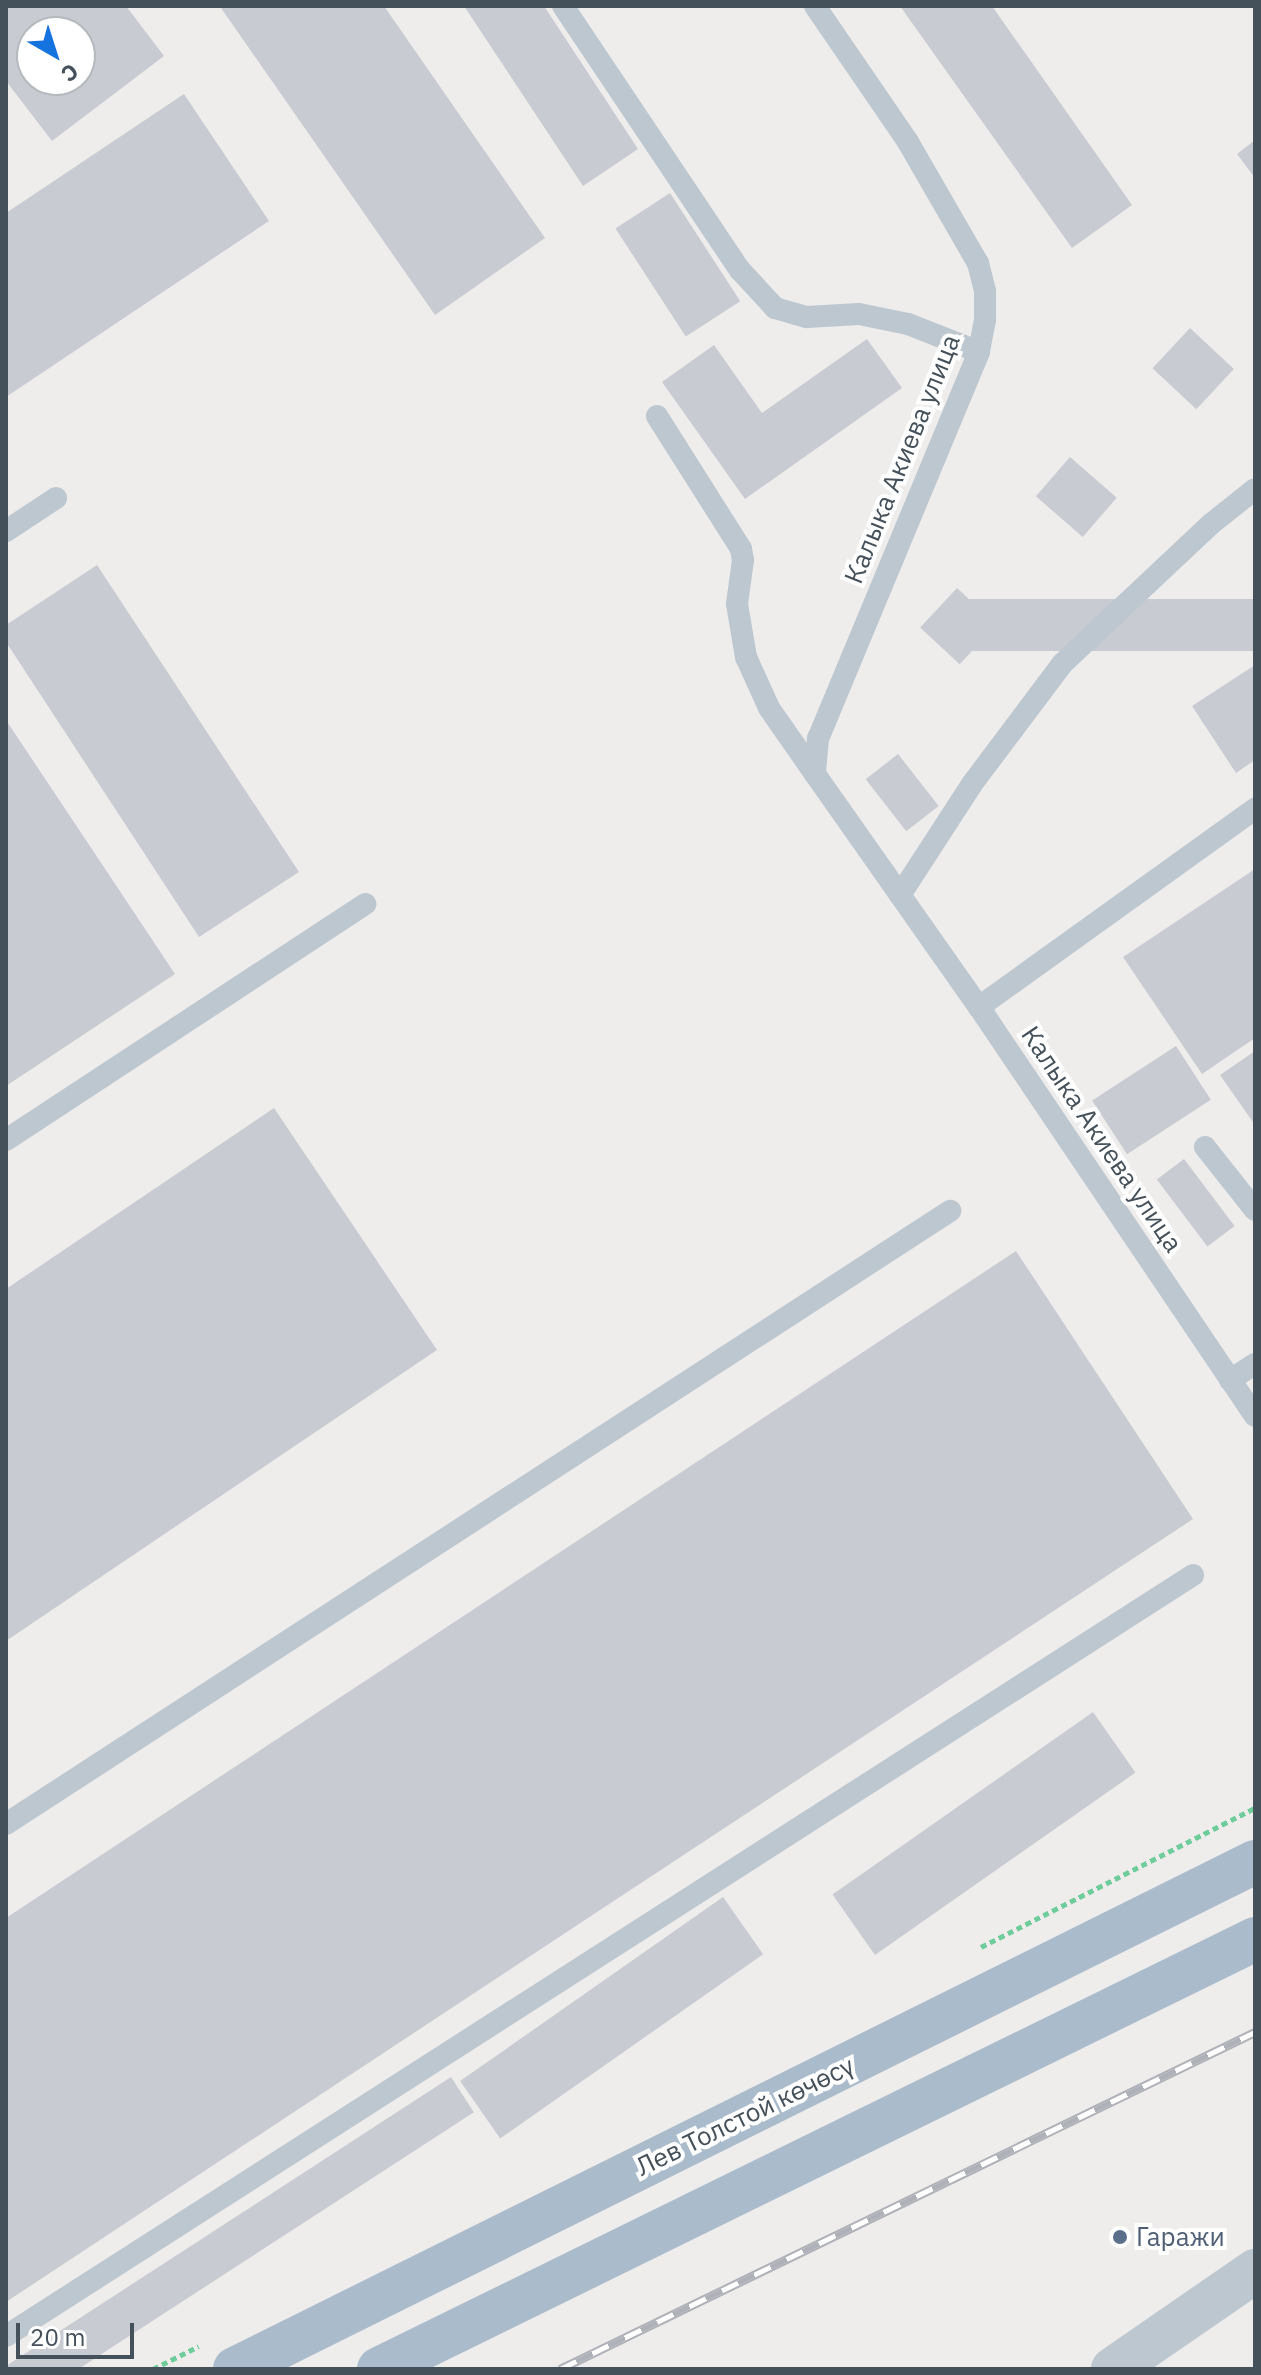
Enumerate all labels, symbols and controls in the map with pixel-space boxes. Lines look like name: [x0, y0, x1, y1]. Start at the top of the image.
north arrow: [16, 16, 96, 96]
text: С: [55, 58, 85, 89]
street label: Калыка Акиева улица: [838, 330, 966, 588]
street label: Калыка Акиева улица: [1015, 1020, 1189, 1258]
street label: Лев Толстой көчөсү: [631, 2050, 859, 2182]
place label: Гаражи: [1136, 2221, 1225, 2253]
marker: Гаражи: [1111, 2228, 1129, 2246]
scale bar: [20, 2307, 138, 2357]
text: 20 m: [30, 2321, 85, 2353]

